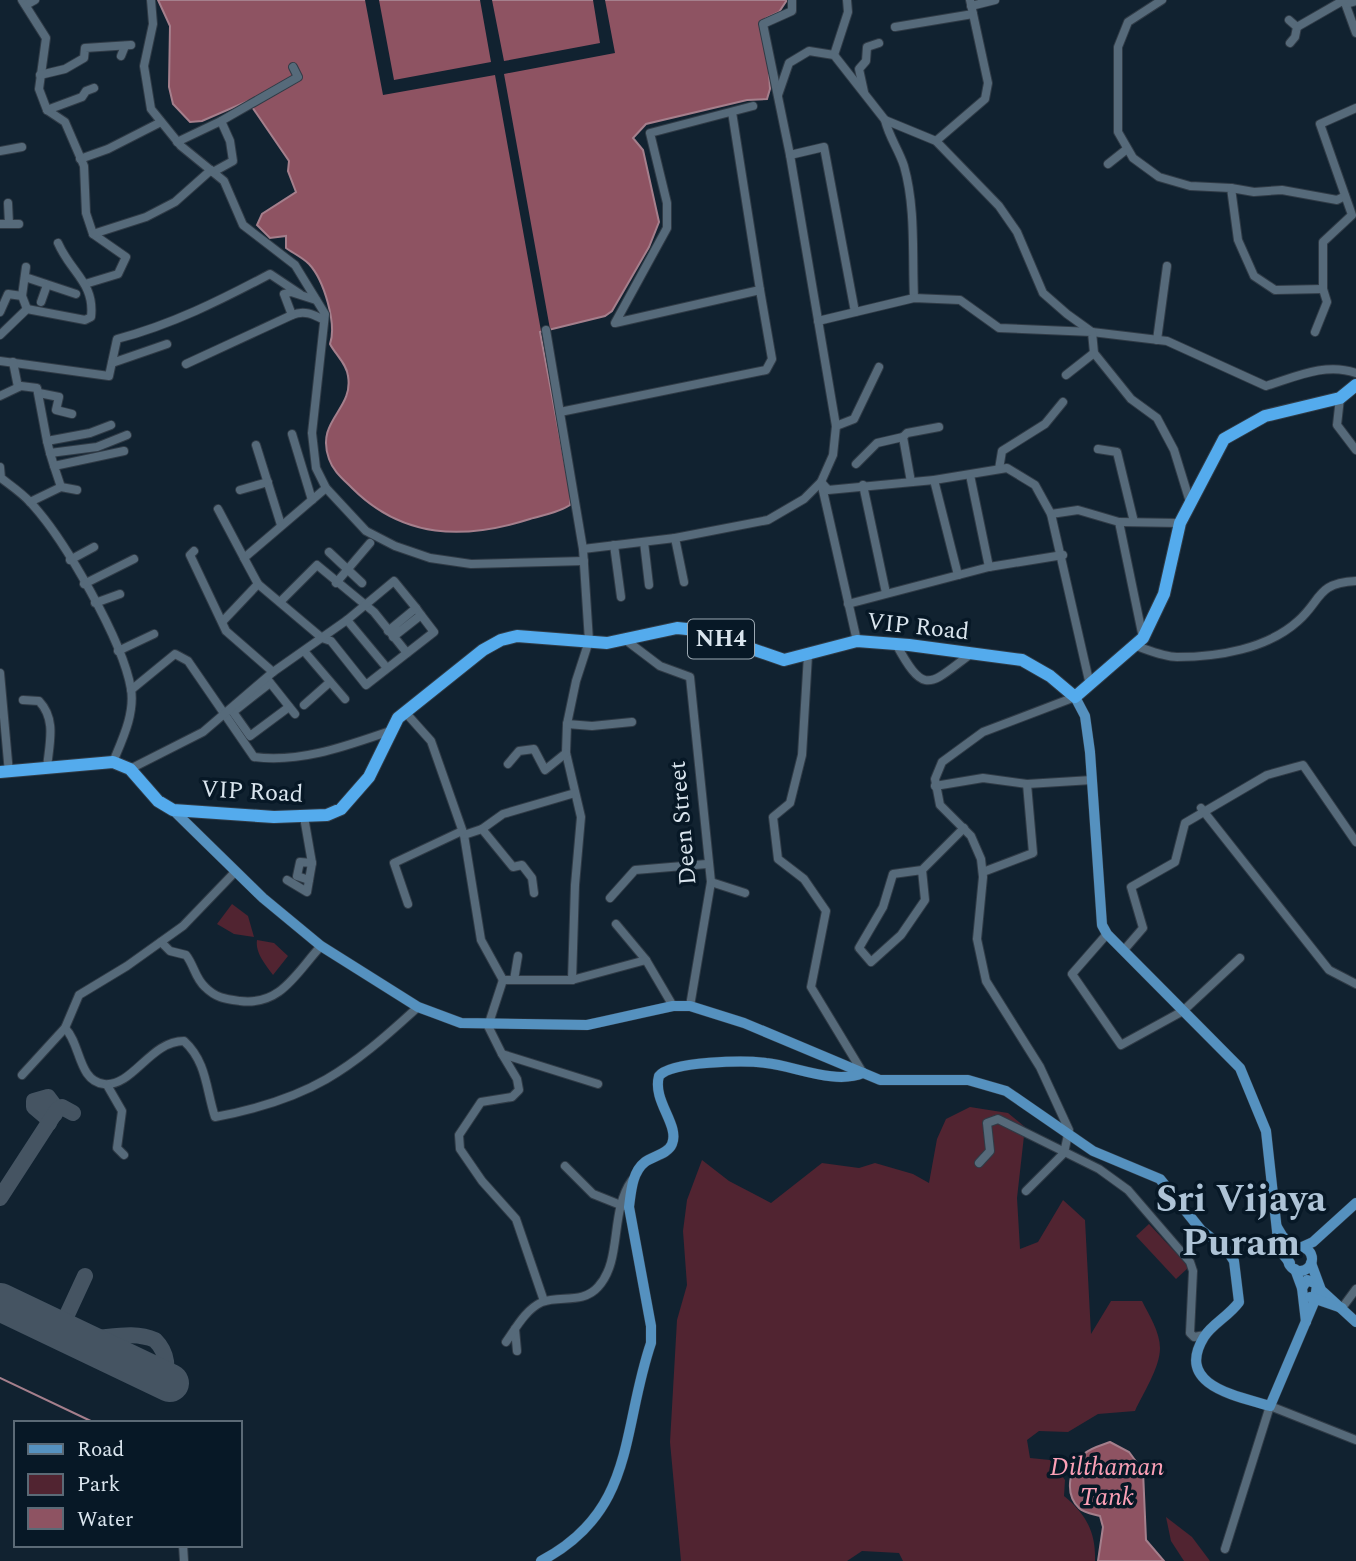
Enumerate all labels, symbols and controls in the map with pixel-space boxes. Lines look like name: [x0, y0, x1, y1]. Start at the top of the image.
street label: VIP Road: [865, 604, 971, 650]
road number: NH4: [688, 620, 754, 659]
street label: Deen Street: [660, 759, 706, 887]
street label: VIP Road: [200, 771, 304, 813]
district label: Sri Vijaya Puram: [1156, 1171, 1327, 1273]
legend: [14, 1421, 242, 1547]
text: Road: [77, 1434, 124, 1466]
water label: Dilthaman Tank: [1050, 1447, 1164, 1517]
text: Park: [77, 1469, 121, 1501]
text: Water: [77, 1504, 133, 1536]

